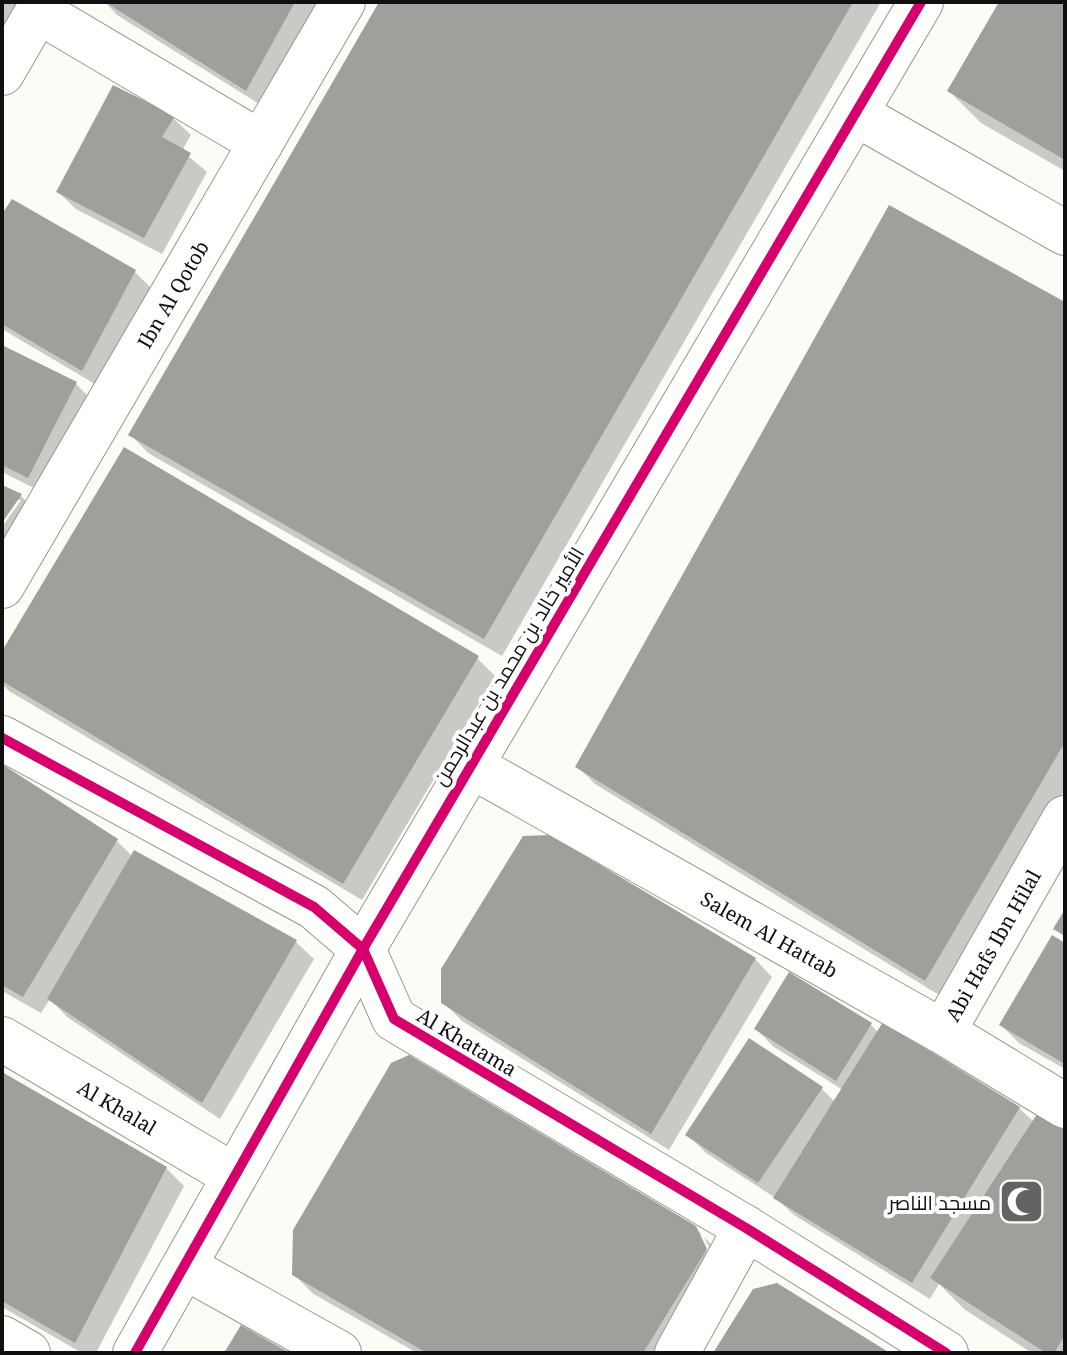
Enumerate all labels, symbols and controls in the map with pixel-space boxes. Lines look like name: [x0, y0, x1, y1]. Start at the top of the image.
street label: Ibn Al Qotob: [130, 235, 214, 353]
street label: الأمير خالد بن محمد بن عبدالرحمن: [426, 542, 590, 790]
street label: Abi Hafs Ibn Hilal: [939, 864, 1046, 1026]
street label: Salem Al Hattab: [696, 885, 843, 984]
street label: Al Khatama: [412, 1002, 522, 1082]
street label: Al Khalal: [73, 1073, 162, 1141]
mosque icon: مسجد الناصر: [998, 1178, 1046, 1226]
place label: مسجد الناصر: [888, 1189, 991, 1216]

